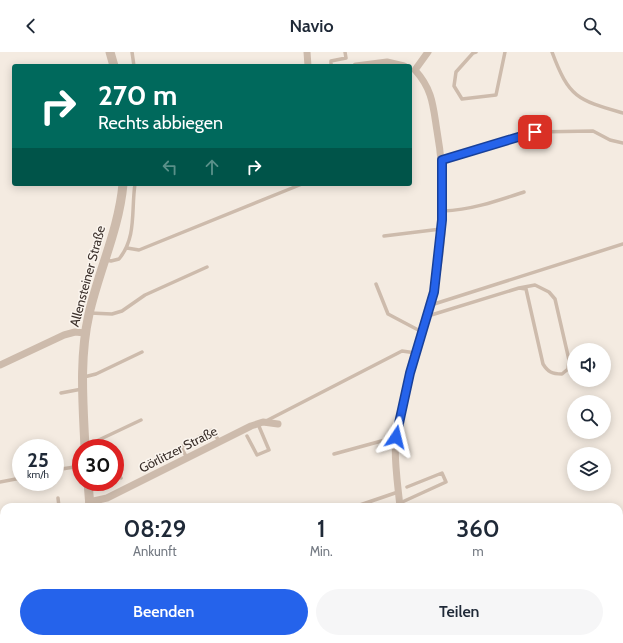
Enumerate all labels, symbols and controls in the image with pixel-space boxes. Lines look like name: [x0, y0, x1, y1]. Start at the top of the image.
icon: back: [20, 15, 42, 37]
text: Navio: [289, 15, 334, 37]
icon: search: [581, 15, 603, 37]
text: 270 m: [98, 78, 177, 112]
icon: right: [32, 80, 84, 132]
text: Rechts abbiegen: [98, 112, 223, 134]
pin: [518, 115, 552, 149]
icon: arrive: [524, 121, 546, 143]
icon: left: [159, 156, 181, 178]
icon: ahead: [201, 156, 223, 178]
icon: right: [243, 156, 265, 178]
street label: Allensteiner Straße: [66, 223, 108, 328]
map controls: [567, 343, 611, 491]
button: sound: [567, 343, 611, 387]
button: search: [567, 395, 611, 439]
position arrow: [375, 416, 417, 458]
street label: Görlitzer Straße: [136, 422, 220, 476]
speed limit sign: 30: [72, 439, 124, 491]
button: layers: [567, 447, 611, 491]
text: 25: [27, 448, 49, 472]
text: km/h: [27, 468, 49, 481]
text: 08:29: [123, 514, 186, 543]
text: 1: [317, 514, 325, 543]
text: 360: [456, 514, 500, 543]
text: Ankunft: [133, 543, 177, 559]
text: Min.: [310, 543, 333, 559]
text: m: [472, 543, 484, 559]
button: Beenden: [20, 589, 308, 635]
button: Teilen: [316, 589, 603, 635]

